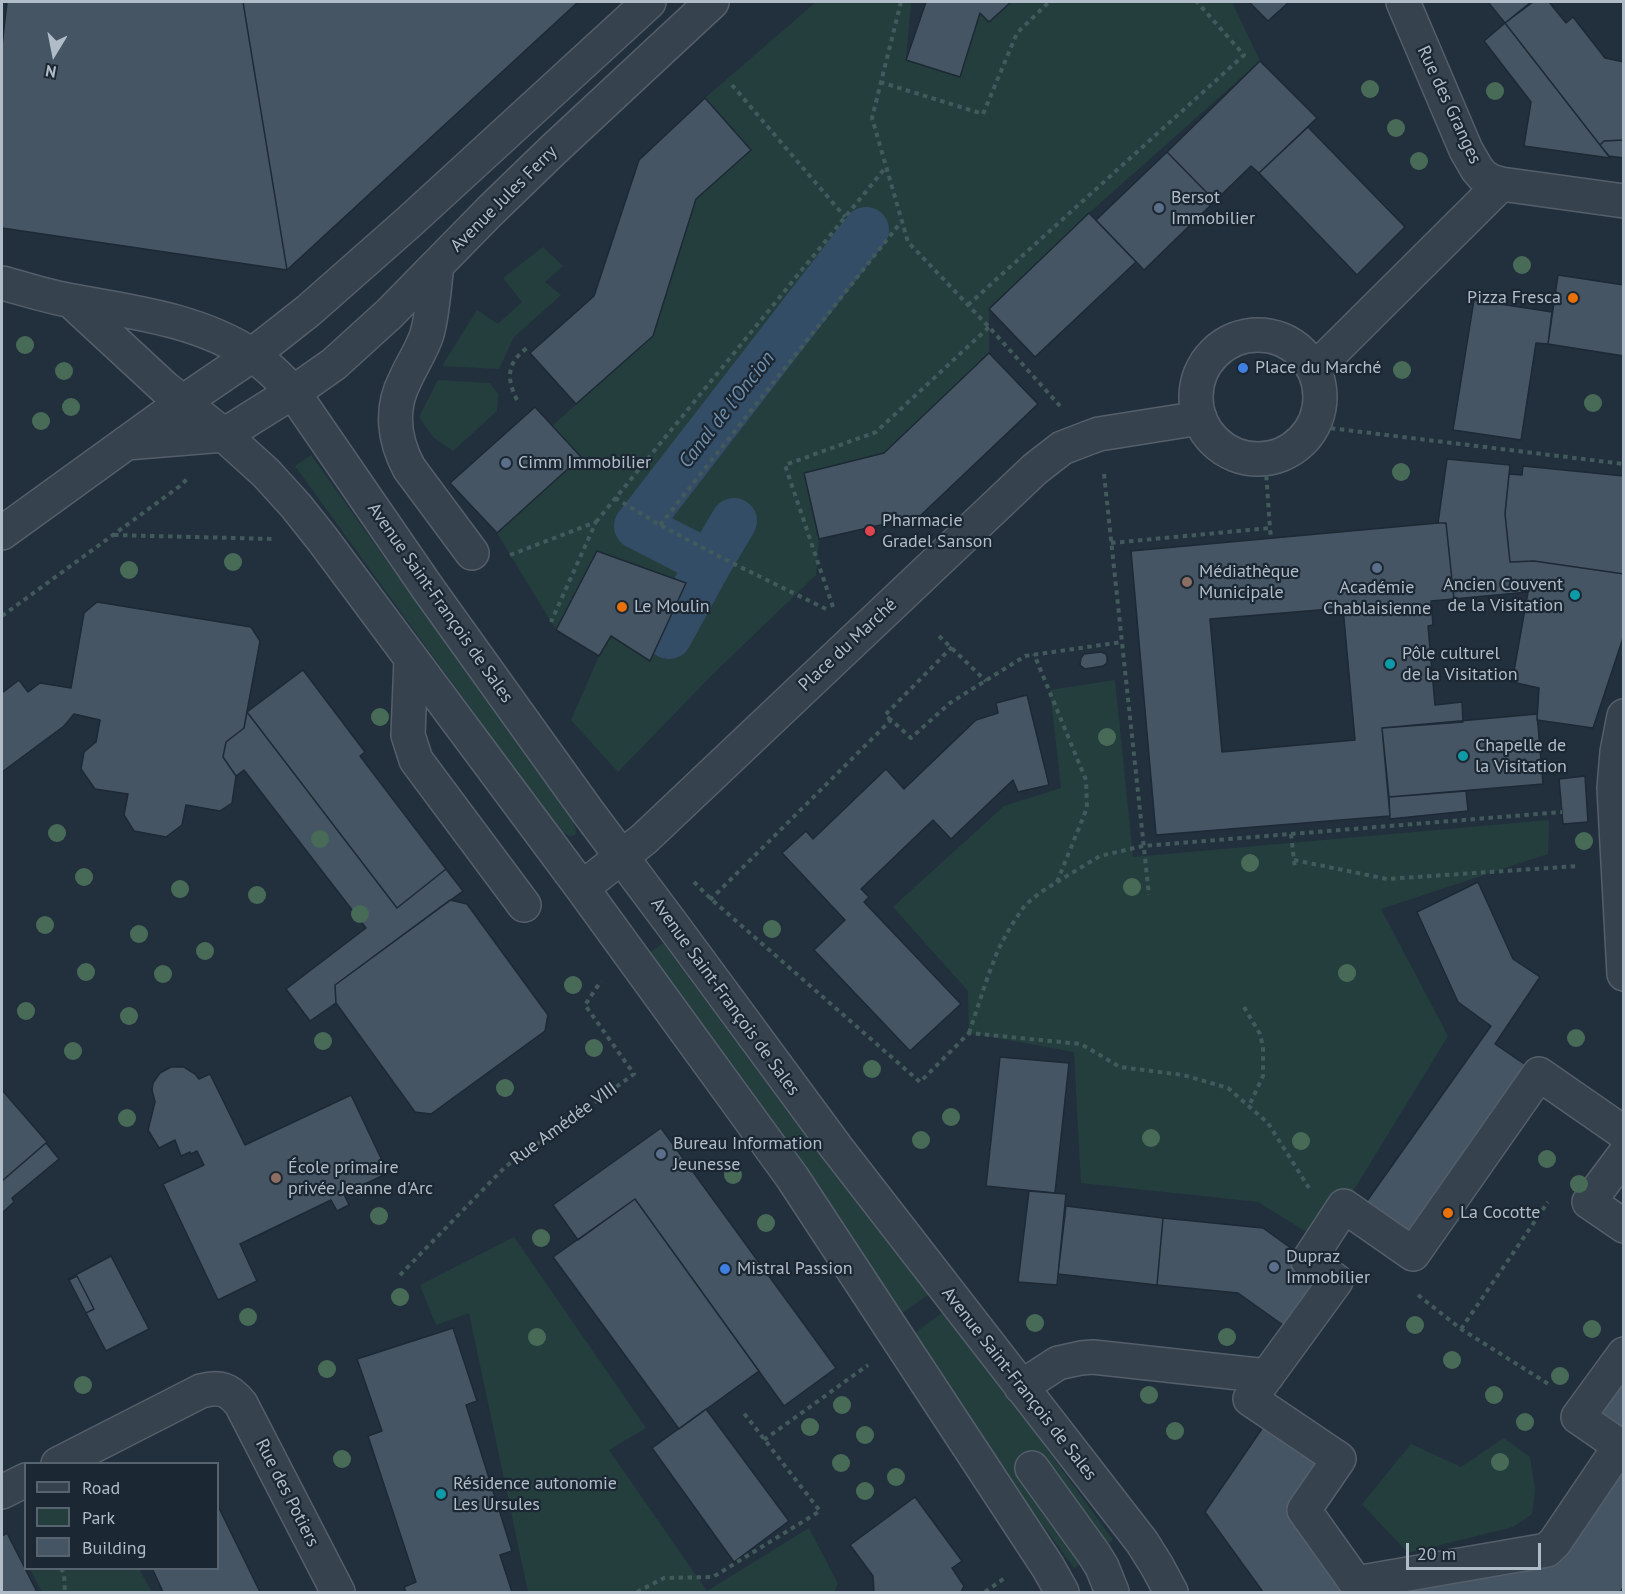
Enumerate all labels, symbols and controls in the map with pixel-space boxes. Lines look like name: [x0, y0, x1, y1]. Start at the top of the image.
north arrow: [24, 24, 84, 84]
street label: Rue des Granges: [1412, 43, 1486, 167]
text: N: [44, 61, 58, 82]
street label: Avenue Jules Ferry: [446, 141, 562, 257]
place label: Bersot Immobilier: [1171, 187, 1255, 230]
marker: Bersot Immobilier: [1152, 201, 1166, 215]
place label: Pizza Fresca: [1467, 287, 1561, 309]
marker: Pizza Fresca: [1566, 291, 1580, 305]
water label: Canal de l'Oncion: [674, 347, 780, 473]
place label: Place du Marché: [1255, 357, 1381, 379]
marker: Place du Marché: [1236, 361, 1250, 375]
place label: Cimm Immobilier: [518, 452, 651, 474]
marker: Cimm Immobilier: [499, 456, 513, 470]
street label: Avenue Saint-François de Sales: [363, 499, 517, 707]
place label: Pharmacie Gradel Sanson: [882, 510, 992, 552]
marker: Pharmacie Gradel Sanson: [863, 524, 877, 538]
place label: Médiathèque Municipale: [1199, 561, 1299, 604]
marker: Académie Chablaisienne: [1370, 561, 1384, 575]
place label: Ancien Couvent de la Visitation: [1443, 574, 1563, 616]
marker: Médiathèque Municipale: [1180, 575, 1194, 589]
place label: Académie Chablaisienne: [1323, 577, 1431, 620]
marker: Ancien Couvent de la Visitation: [1568, 588, 1582, 602]
street label: Place du Marché: [794, 594, 902, 696]
place label: Le Moulin: [634, 596, 710, 618]
marker: Le Moulin: [615, 600, 629, 614]
place label: Pôle culturel de la Visitation: [1402, 643, 1518, 686]
marker: Pôle culturel de la Visitation: [1383, 657, 1397, 671]
place label: Chapelle de la Visitation: [1475, 735, 1567, 777]
marker: Chapelle de la Visitation: [1456, 749, 1470, 763]
street label: Avenue Saint-François de Sales: [646, 894, 804, 1100]
street label: Rue Amédée VIII: [506, 1078, 622, 1170]
place label: Bureau Information Jeunesse: [673, 1133, 822, 1176]
marker: Bureau Information Jeunesse: [654, 1147, 668, 1161]
place label: École primaire privée Jeanne d'Arc: [288, 1157, 433, 1200]
marker: École primaire privée Jeanne d'Arc: [269, 1171, 283, 1185]
place label: La Cocotte: [1460, 1202, 1540, 1224]
marker: La Cocotte: [1441, 1206, 1455, 1220]
place label: Dupraz Immobilier: [1286, 1246, 1370, 1288]
place label: Mistral Passion: [737, 1258, 853, 1280]
marker: Dupraz Immobilier: [1267, 1260, 1281, 1274]
marker: Mistral Passion: [718, 1262, 732, 1276]
street label: Avenue Saint-François de Sales: [937, 1283, 1101, 1485]
street label: Rue des Potiers: [251, 1435, 323, 1551]
legend: [24, 1462, 219, 1570]
place label: Résidence autonomie Les Ursules: [453, 1473, 617, 1516]
text: Road: [82, 1476, 120, 1499]
marker: Résidence autonomie Les Ursules: [434, 1487, 448, 1501]
text: Park: [82, 1506, 115, 1529]
scale bar: [1409, 1531, 1544, 1569]
text: Building: [82, 1536, 146, 1559]
text: 20 m: [1417, 1542, 1456, 1565]

